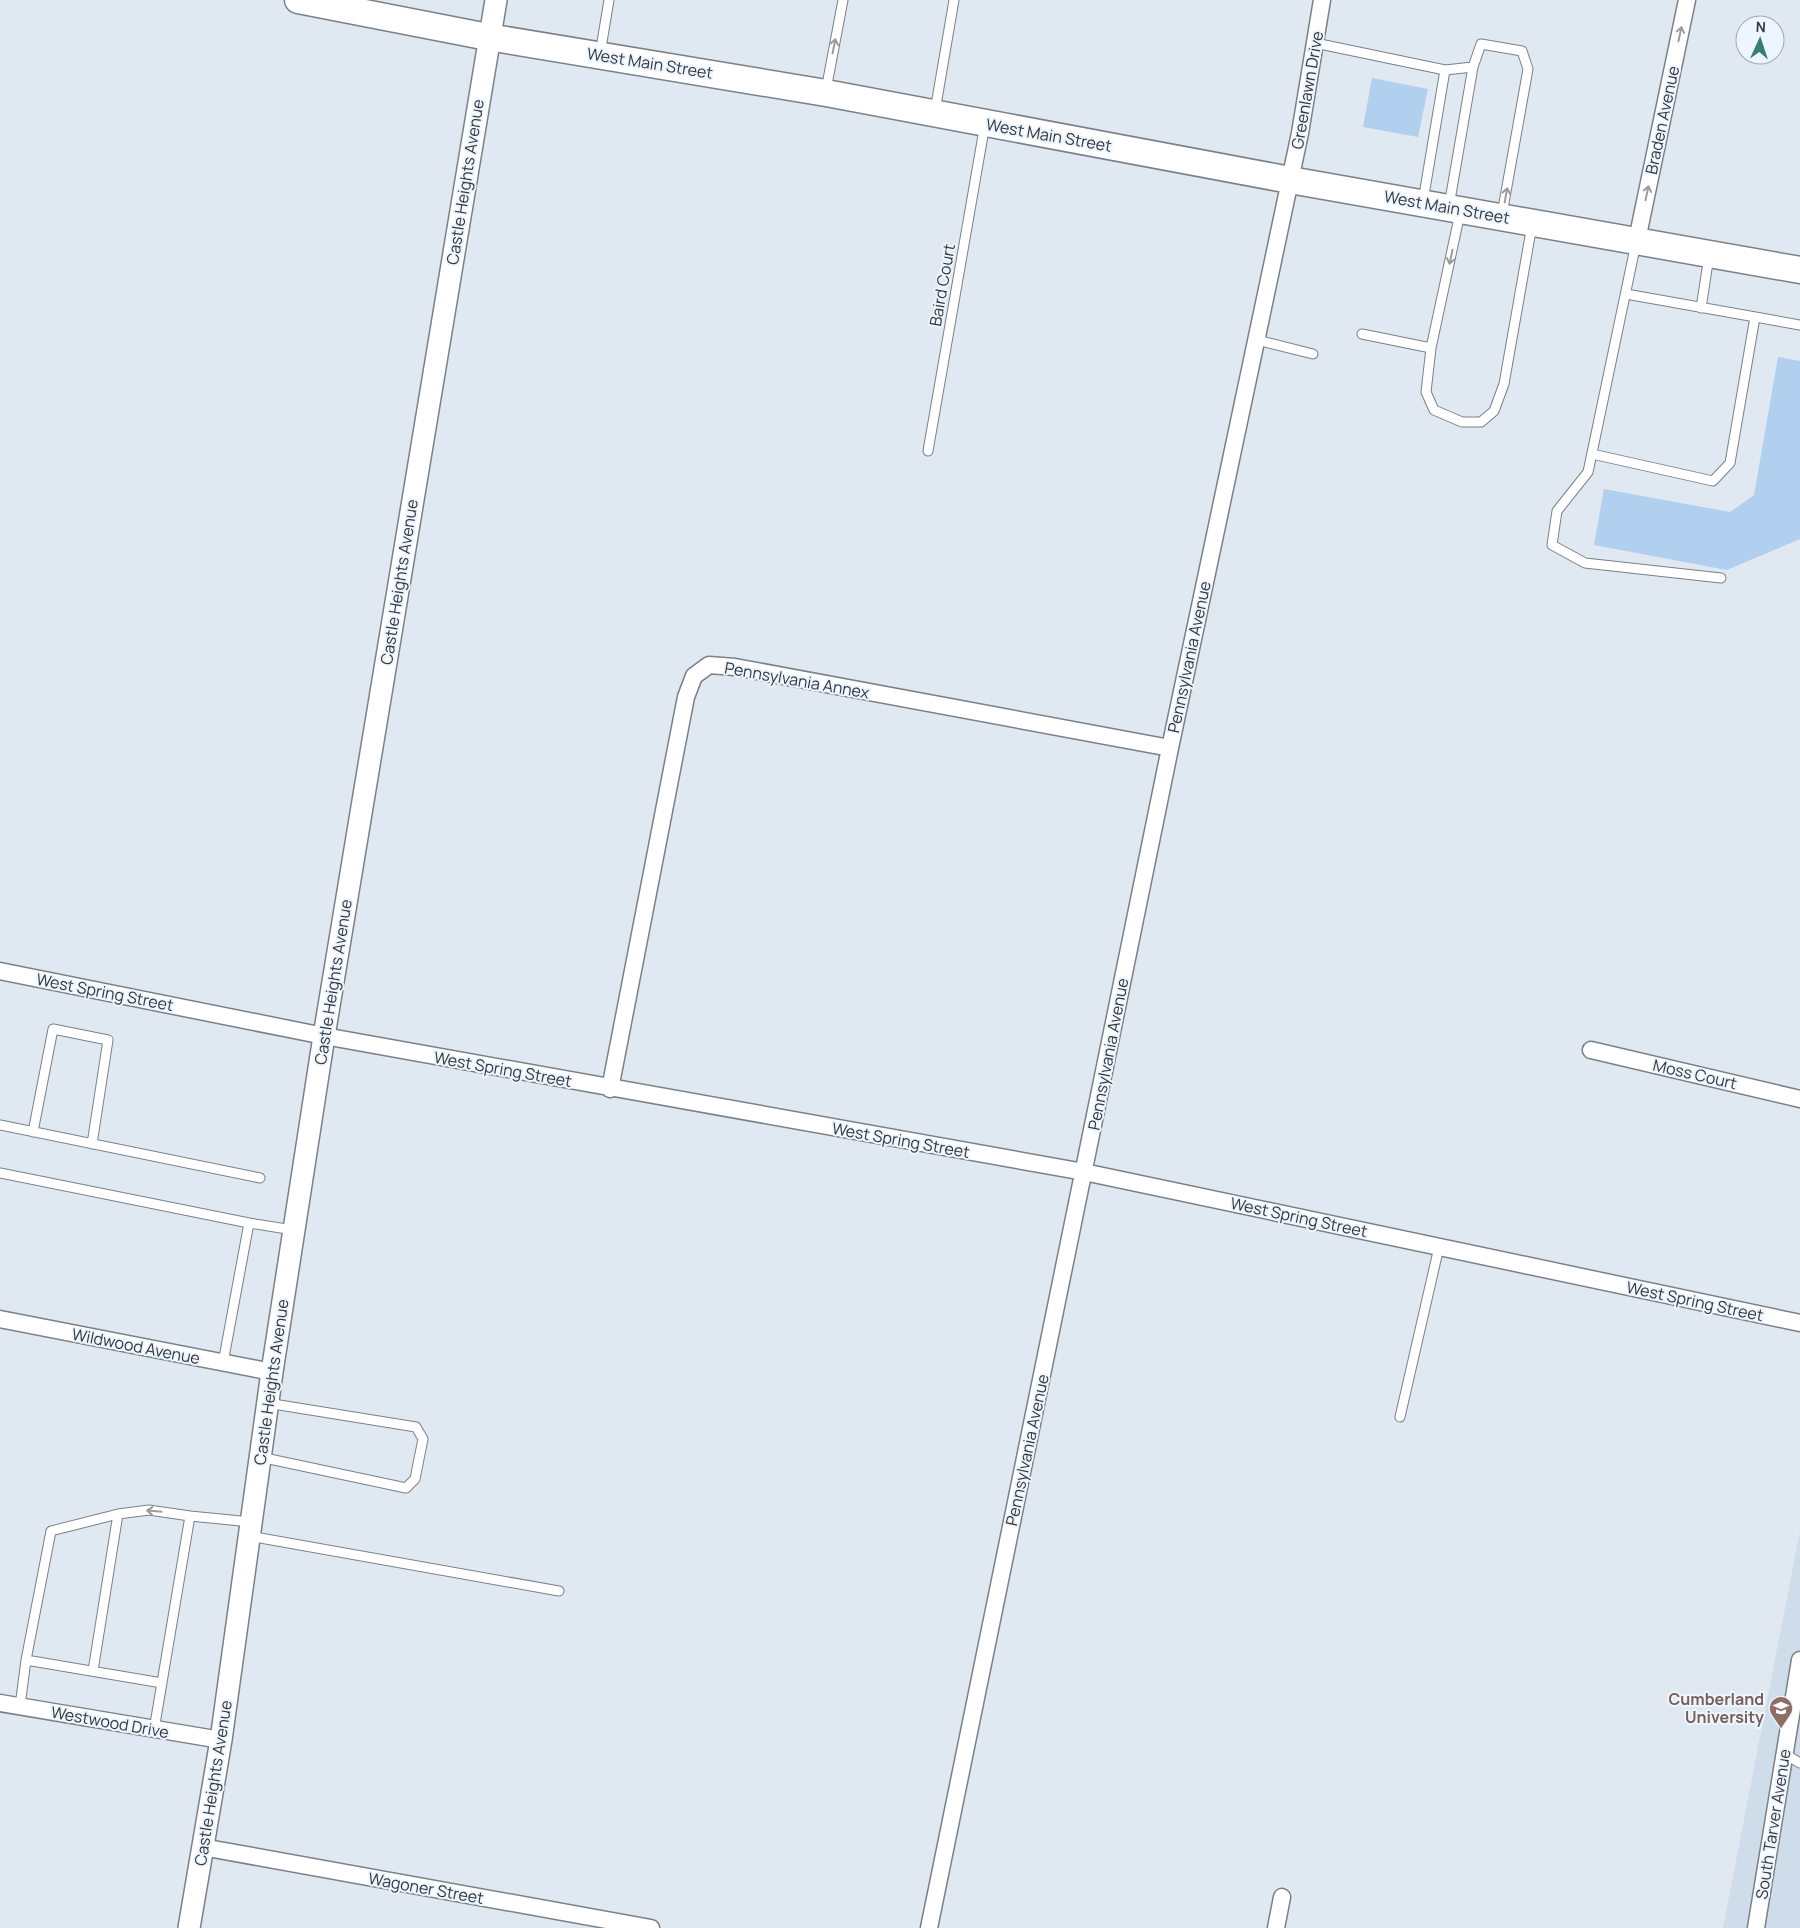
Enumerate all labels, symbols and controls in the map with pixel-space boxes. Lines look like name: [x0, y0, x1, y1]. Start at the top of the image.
north arrow: [1735, 15, 1785, 65]
text: N: [1755, 17, 1766, 36]
one-way arrow: [1676, 26, 1685, 42]
street label: Greenlawn Drive: [1286, 29, 1328, 151]
one-way arrow: [830, 39, 840, 55]
street label: West Main Street: [585, 42, 715, 84]
street label: Braden Avenue: [1640, 64, 1684, 176]
street label: Castle Heights Avenue: [441, 98, 489, 266]
street label: West Main Street: [984, 113, 1114, 157]
street label: West Main Street: [1382, 185, 1512, 229]
one-way arrow: [1643, 185, 1652, 201]
one-way arrow: [1501, 187, 1511, 203]
street label: Baird Court: [924, 242, 960, 328]
one-way arrow: [1445, 249, 1455, 265]
street label: Castle Heights Avenue: [375, 498, 423, 666]
street label: Pennsylvania Avenue: [1162, 579, 1216, 735]
street label: Pennsylvania Annex: [723, 656, 872, 704]
street label: Castle Heights Avenue: [309, 898, 357, 1066]
street label: West Spring Street: [34, 968, 176, 1016]
street label: Pennsylvania Avenue: [1082, 976, 1134, 1132]
street label: West Spring Street: [432, 1046, 574, 1092]
street label: Moss Court: [1651, 1054, 1739, 1094]
street label: West Spring Street: [830, 1117, 972, 1163]
street label: West Spring Street: [1229, 1192, 1369, 1242]
street label: West Spring Street: [1625, 1276, 1765, 1326]
street label: Castle Heights Avenue: [248, 1298, 294, 1466]
street label: Wildwood Avenue: [70, 1323, 202, 1369]
street label: Pennsylvania Avenue: [1000, 1372, 1054, 1528]
one-way arrow: [146, 1507, 162, 1516]
place label: Cumberland University: [1668, 1688, 1764, 1728]
school or university icon: Cumberland University: [1768, 1695, 1794, 1729]
street label: Castle Heights Avenue: [189, 1699, 237, 1867]
street label: Westwood Drive: [49, 1701, 171, 1743]
street label: South Tarver Avenue: [1750, 1747, 1796, 1901]
street label: Wagoner Street: [367, 1867, 485, 1909]

